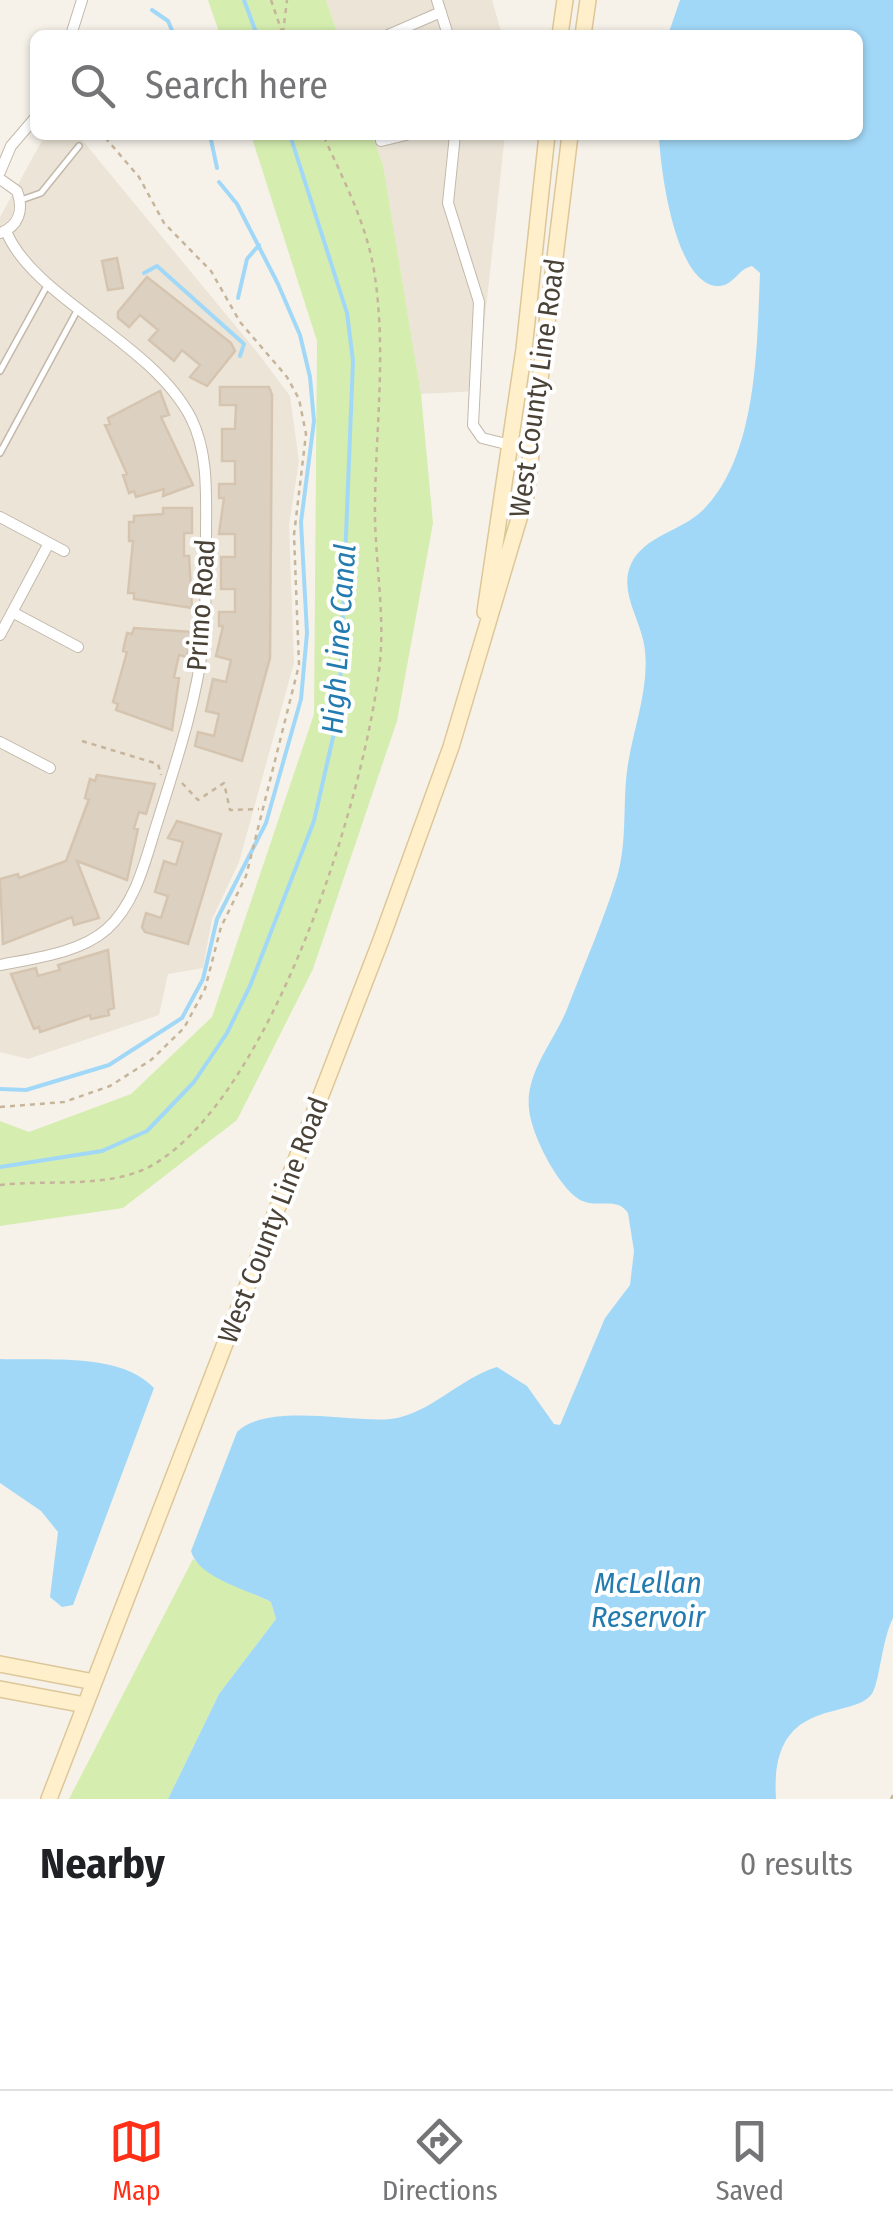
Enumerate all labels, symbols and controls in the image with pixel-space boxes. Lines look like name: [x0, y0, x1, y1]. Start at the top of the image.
search box: [30, 30, 863, 140]
icon: search: [65, 58, 120, 113]
text: Search here: [145, 62, 328, 108]
street label: West County Line Road: [503, 257, 571, 519]
street label: Primo Road: [180, 538, 222, 672]
water label: High Line Canal: [314, 543, 364, 735]
street label: West County Line Road: [211, 1092, 335, 1348]
water label: McLellan Reservoir: [591, 1565, 707, 1635]
text: Nearby: [40, 1839, 165, 1889]
text: 0 results: [740, 1845, 853, 1883]
tab: Map: [109, 2114, 164, 2207]
tab: Directions: [382, 2114, 498, 2207]
tab: Saved: [716, 2114, 784, 2207]

